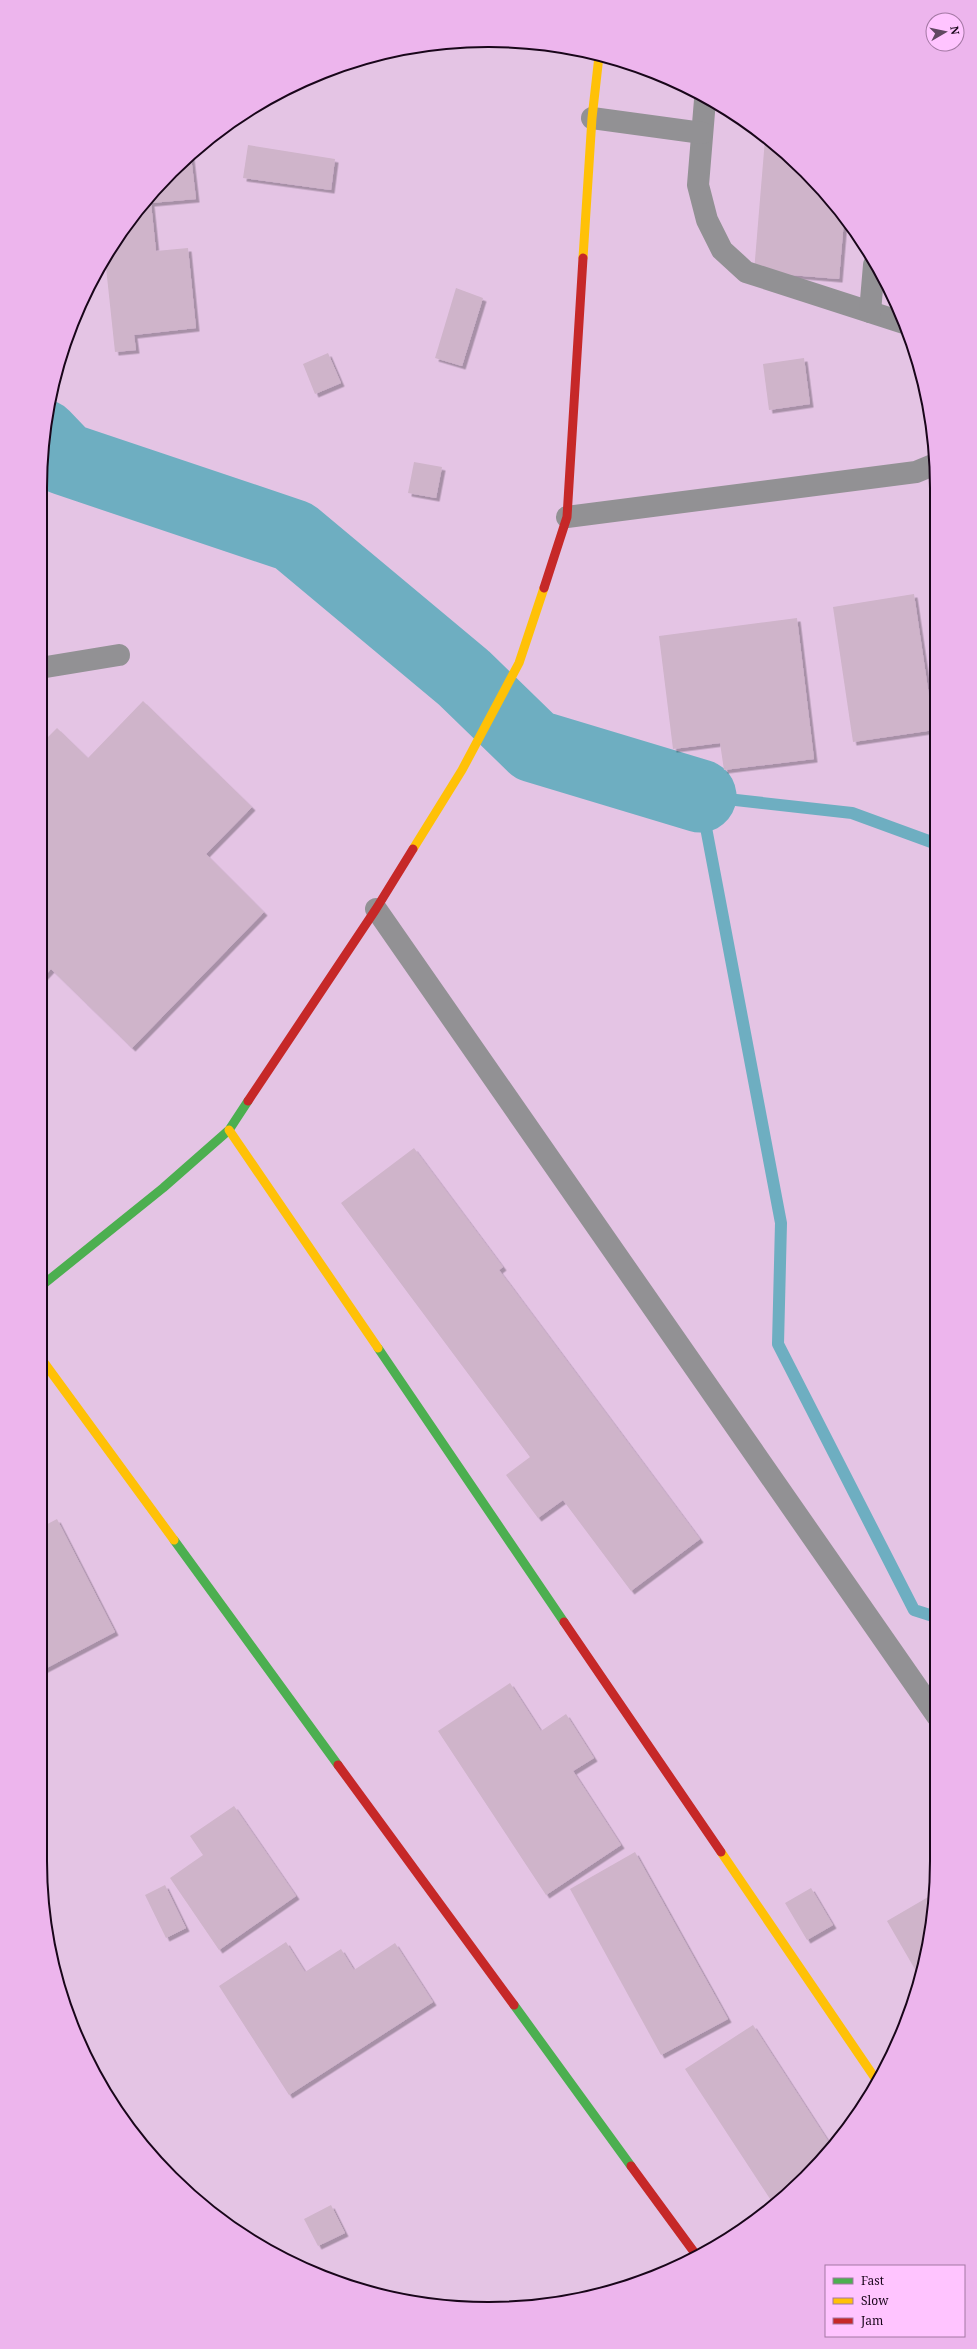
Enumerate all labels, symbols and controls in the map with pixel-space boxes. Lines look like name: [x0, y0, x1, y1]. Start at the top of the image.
north arrow: [925, 12, 965, 52]
text: N: [947, 25, 964, 36]
legend: [825, 2265, 965, 2337]
text: Fast: [861, 2272, 884, 2289]
text: Slow: [861, 2292, 889, 2309]
text: Jam: [860, 2312, 883, 2329]

